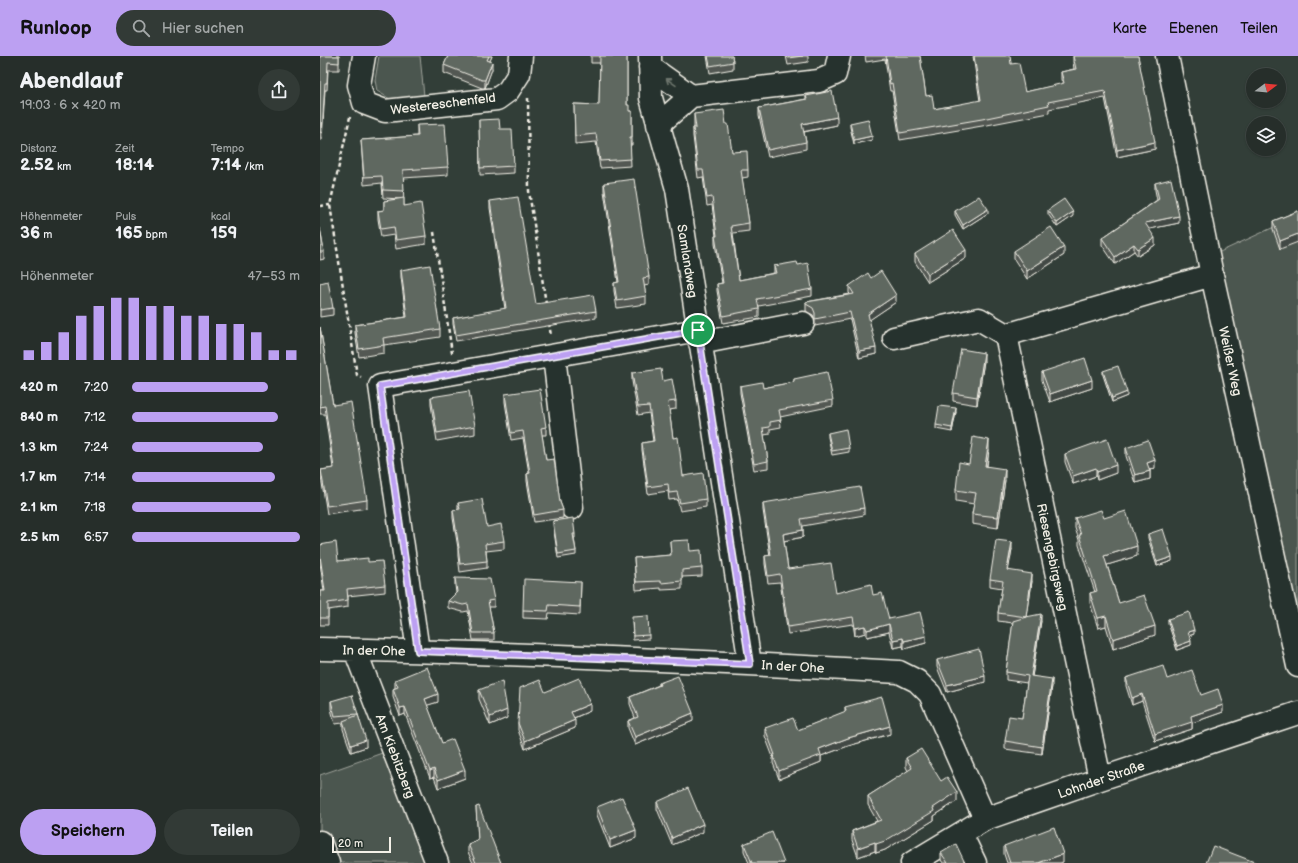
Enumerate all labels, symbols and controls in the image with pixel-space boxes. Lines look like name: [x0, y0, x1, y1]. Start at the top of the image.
search box: [116, 10, 396, 46]
text: Runloop: [20, 17, 92, 40]
icon: search: [130, 17, 152, 39]
text: Hier suchen: [162, 19, 244, 38]
text: Karte: [1113, 20, 1147, 37]
text: Ebenen: [1169, 20, 1218, 37]
text: Teilen: [1240, 20, 1278, 37]
text: Abendlauf: [20, 68, 123, 95]
north arrow: [1246, 68, 1286, 108]
map controls: [1246, 68, 1286, 156]
button: share: [258, 69, 300, 111]
one-way arrow: [665, 78, 676, 86]
street label: Westereschenfeld: [390, 90, 497, 118]
text: 19:03 · 6 × 420 m: [20, 97, 120, 113]
button: layers: [1246, 116, 1286, 156]
text: Distanz: [20, 142, 57, 155]
text: Zeit: [115, 142, 135, 155]
text: Tempo: [211, 142, 244, 155]
text: 2.52: [20, 155, 54, 175]
text: 18:14: [115, 155, 154, 175]
text: 7:14: [211, 155, 241, 175]
text: km: [54, 160, 71, 173]
text: /km: [241, 160, 264, 173]
text: Höhenmeter: [20, 210, 82, 223]
text: Puls: [115, 210, 136, 223]
text: kcal: [211, 210, 230, 223]
text: 36: [20, 223, 40, 243]
text: 165: [115, 223, 143, 243]
text: 159: [211, 223, 238, 243]
street label: Samlandweg: [673, 223, 701, 299]
text: m: [40, 228, 52, 241]
text: bpm: [143, 228, 167, 241]
text: Höhenmeter: [20, 268, 94, 284]
text: 47–53 m: [247, 268, 300, 284]
pin: [681, 313, 715, 347]
icon: arrive: [687, 319, 709, 341]
street label: Weißer Weg: [1215, 325, 1245, 398]
text: 420 m: [20, 379, 58, 395]
text: 7:20: [84, 379, 108, 395]
text: 840 m: [20, 409, 58, 425]
text: 7:12: [84, 409, 106, 425]
text: 1.3 km: [20, 439, 57, 455]
text: 7:24: [84, 439, 108, 455]
text: 1.7 km: [20, 469, 57, 485]
text: 7:14: [84, 469, 106, 485]
text: 2.1 km: [20, 499, 58, 515]
text: 7:18: [84, 499, 106, 515]
street label: Riesengebirgsweg: [1033, 502, 1071, 612]
text: 2.5 km: [20, 529, 60, 545]
text: 6:57: [84, 529, 108, 545]
street label: In der Ohe: [342, 642, 406, 660]
street label: In der Ohe: [761, 657, 825, 677]
street label: Am Kiebitzberg: [372, 712, 418, 801]
street label: Lohnder Straße: [1056, 758, 1147, 802]
button: Speichern: [20, 809, 156, 855]
button: Teilen: [164, 809, 300, 855]
scale bar: [332, 835, 391, 854]
text: 20 m: [338, 837, 363, 850]

